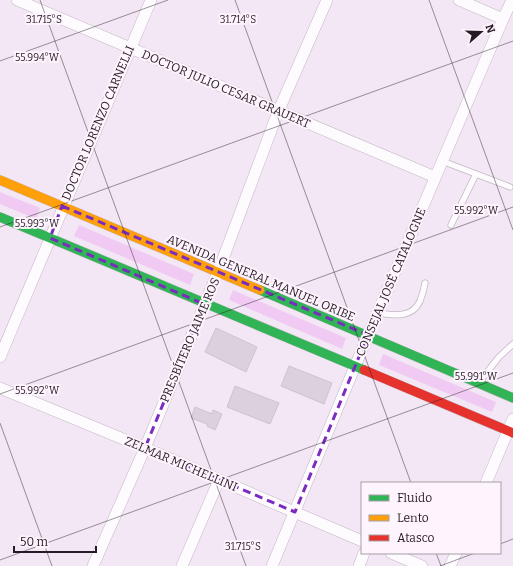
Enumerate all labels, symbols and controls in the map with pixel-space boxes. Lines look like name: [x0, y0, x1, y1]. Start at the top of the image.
north arrow: [461, 12, 501, 52]
text: 31.715°S: [26, 14, 62, 26]
text: 31.714°S: [220, 14, 256, 26]
text: N: [482, 23, 498, 35]
street label: DOCTOR LORENZO CARNELLI: [59, 43, 137, 203]
street label: DOCTOR JULIO CESAR GRAUERT: [140, 47, 312, 131]
text: 55.994°W: [15, 52, 60, 64]
street label: CONSEJAL JOSÉ CATALOGNE: [352, 205, 429, 358]
text: 55.992°W: [454, 205, 499, 217]
text: 55.993°W: [15, 218, 60, 230]
street label: AVENIDA GENERAL MANUEL ORIBE: [165, 232, 357, 324]
street label: PRESBÍTERO JAIME ROS: [156, 275, 223, 404]
text: 55.991°W: [455, 371, 498, 383]
text: 55.992°W: [15, 385, 60, 397]
street label: ZELMAR MICHELLINI: [123, 434, 239, 494]
legend: [361, 482, 501, 554]
text: Fluido: [397, 491, 432, 505]
text: Lento: [397, 511, 429, 525]
scale bar: [14, 528, 96, 554]
text: Atasco: [397, 531, 435, 545]
text: 50 m: [20, 535, 49, 549]
text: 31.715°S: [225, 541, 261, 553]

